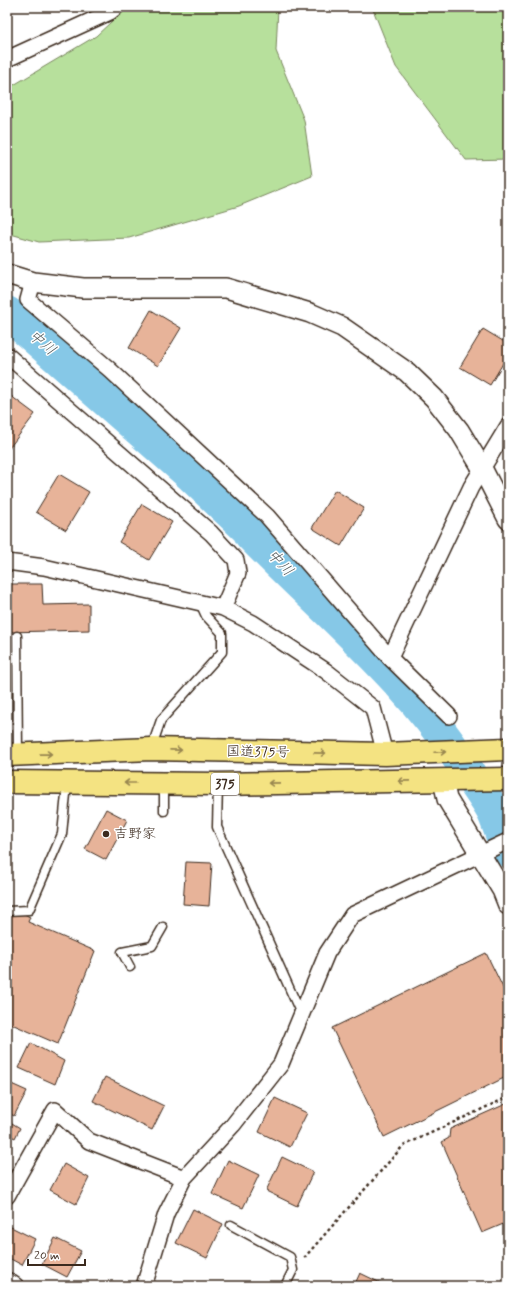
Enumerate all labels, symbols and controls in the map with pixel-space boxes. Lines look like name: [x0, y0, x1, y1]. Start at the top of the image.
water label: 中川: [24, 326, 60, 360]
water label: 中川: [262, 545, 298, 581]
street label: 国道375号: [226, 742, 290, 762]
one-way arrow: [169, 746, 182, 754]
one-way arrow: [433, 748, 446, 756]
one-way arrow: [313, 749, 326, 757]
one-way arrow: [39, 750, 52, 758]
road number: 375: [211, 773, 239, 795]
one-way arrow: [398, 777, 411, 785]
one-way arrow: [124, 779, 137, 787]
one-way arrow: [268, 779, 281, 787]
place label: 吉野家: [114, 825, 156, 843]
marker: 吉野家: [101, 829, 111, 839]
scale bar: [28, 1241, 85, 1267]
text: 20 m: [34, 1248, 60, 1264]

